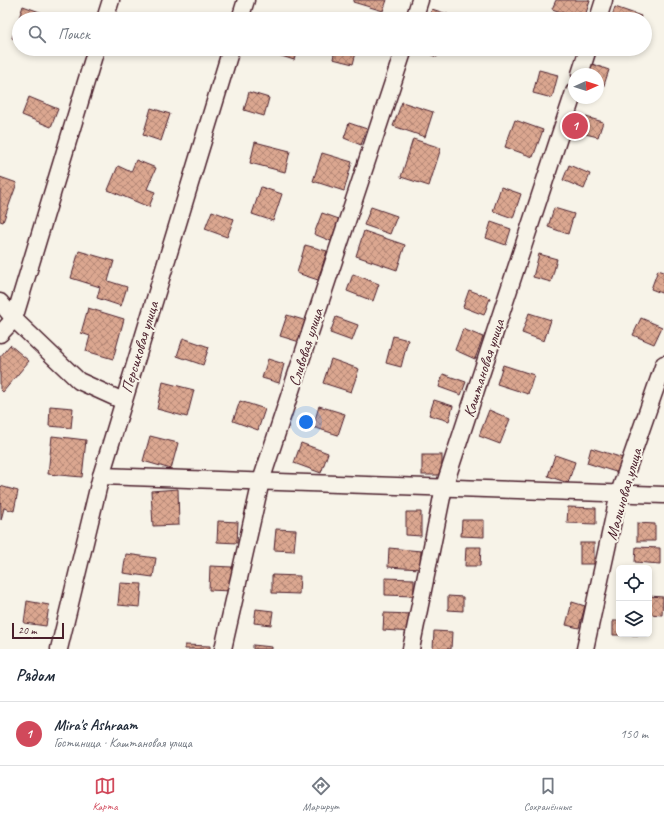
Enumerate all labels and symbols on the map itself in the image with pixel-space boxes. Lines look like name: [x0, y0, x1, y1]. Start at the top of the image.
north arrow: [568, 68, 604, 104]
pin: 1: [562, 111, 588, 141]
street label: Персиковая улица: [117, 298, 164, 396]
street label: Сливовая улица: [284, 305, 328, 389]
street label: Каштановая улица: [459, 315, 510, 420]
your location: [296, 412, 316, 432]
street label: Малиновая улица: [601, 445, 647, 542]
scale bar: [12, 621, 64, 640]

